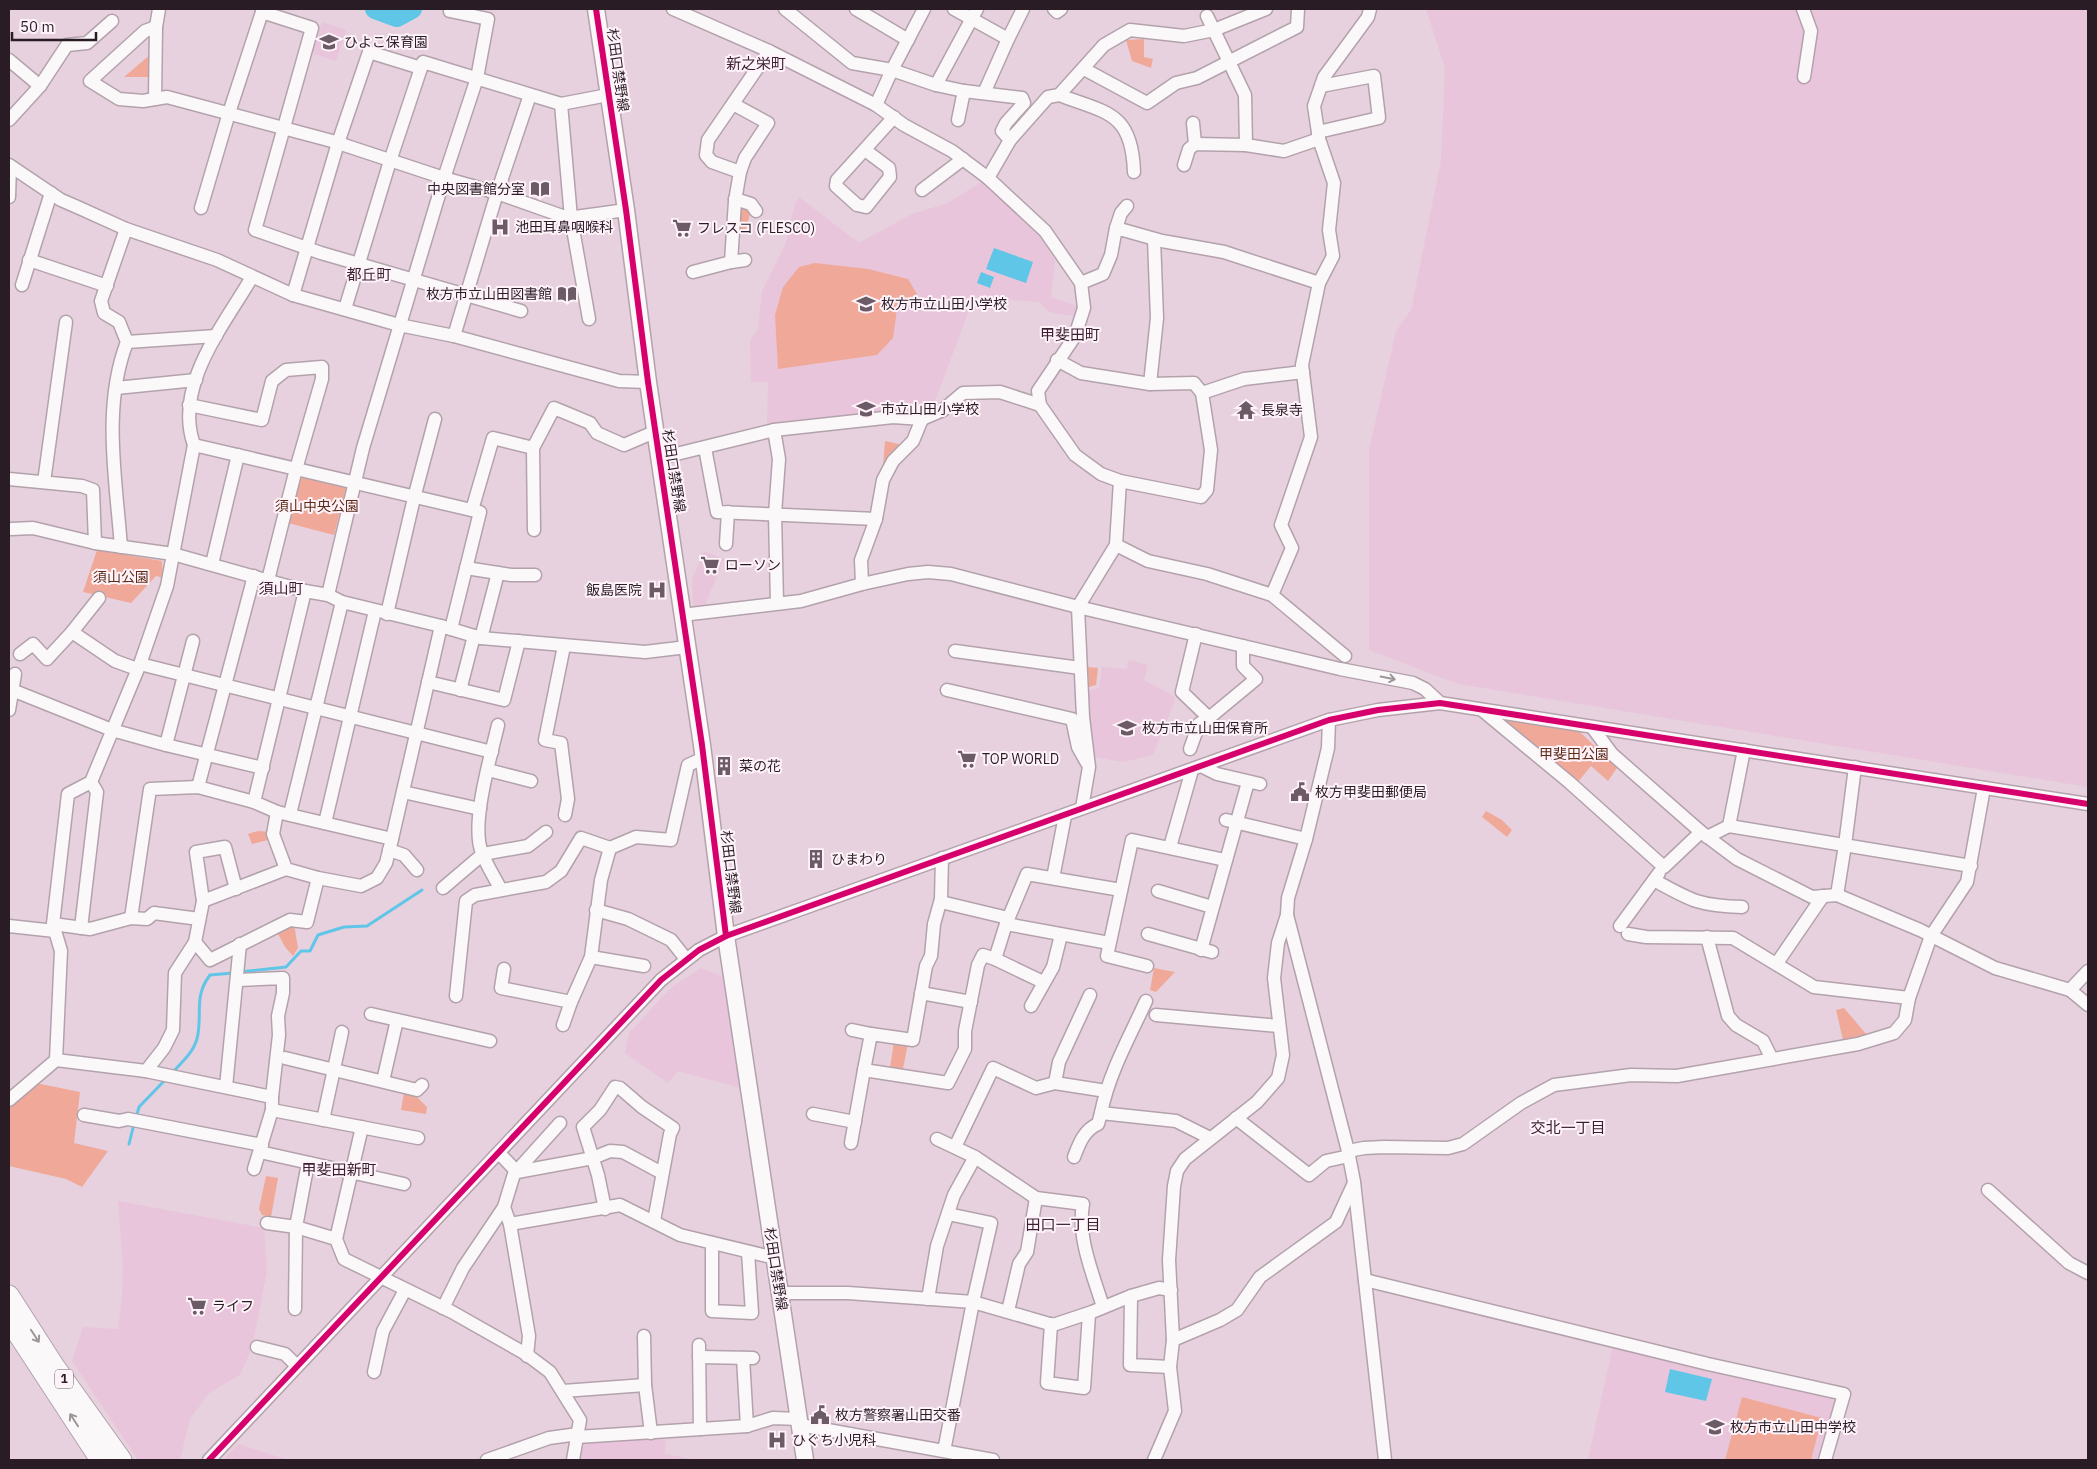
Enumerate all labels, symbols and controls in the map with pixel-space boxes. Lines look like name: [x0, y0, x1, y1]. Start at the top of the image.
scale bar: [12, 10, 96, 42]
text: 50 m: [20, 17, 55, 36]
street label: 杉田口禁野線: [603, 27, 633, 113]
school or university icon: ひよこ保育園: [318, 31, 340, 53]
place label: ひよこ保育園: [344, 33, 428, 51]
district label: 新之栄町: [726, 54, 786, 73]
library icon: 中央図書館分室: [529, 178, 551, 200]
place label: 中央図書館分室: [427, 180, 525, 198]
hospital icon: 池田耳鼻咽喉科: [489, 216, 511, 238]
supermarket icon: フレスコ (FLESCO): [671, 217, 693, 239]
place label: 池田耳鼻咽喉科: [515, 218, 613, 236]
place label: フレスコ (FLESCO): [697, 219, 815, 237]
district label: 都丘町: [346, 265, 392, 284]
library icon: 枚方市立山田図書館: [556, 283, 578, 305]
place label: 枚方市立山田図書館: [426, 285, 552, 303]
school or university icon: 枚方市立山田小学校: [855, 293, 877, 315]
place label: 枚方市立山田小学校: [881, 295, 1007, 313]
district label: 甲斐田町: [1040, 325, 1100, 344]
school or university icon: 市立山田小学校: [855, 398, 877, 420]
temple icon: 長泉寺: [1235, 399, 1257, 421]
place label: 市立山田小学校: [881, 400, 979, 418]
place label: 長泉寺: [1261, 401, 1303, 419]
street label: 杉田口禁野線: [659, 428, 689, 514]
park label: 須山中央公園: [275, 497, 359, 515]
supermarket icon: ローソン: [699, 554, 721, 576]
place label: ローソン: [725, 556, 781, 574]
park label: 須山公園: [93, 568, 149, 586]
district label: 須山町: [258, 579, 304, 598]
hospital icon: 飯島医院: [646, 579, 668, 601]
place label: 飯島医院: [586, 581, 642, 599]
one-way arrow: [1380, 674, 1396, 683]
school or university icon: 枚方市立山田保育所: [1116, 717, 1138, 739]
place label: 枚方市立山田保育所: [1142, 719, 1268, 737]
park label: 甲斐田公園: [1539, 745, 1609, 763]
supermarket icon: TOP WORLD: [956, 748, 978, 770]
place label: TOP WORLD: [982, 750, 1059, 768]
building icon: 菜の花: [713, 755, 735, 777]
place label: 菜の花: [739, 757, 781, 775]
public building icon: 枚方甲斐田郵便局: [1289, 781, 1311, 803]
place label: 枚方甲斐田郵便局: [1315, 783, 1427, 801]
street label: 杉田口禁野線: [717, 829, 745, 915]
building icon: ひまわり: [805, 848, 827, 870]
place label: ひまわり: [831, 850, 887, 868]
district label: 交北一丁目: [1530, 1118, 1606, 1137]
district label: 甲斐田新町: [301, 1160, 377, 1179]
district label: 田口一丁目: [1025, 1215, 1101, 1234]
street label: 杉田口禁野線: [761, 1226, 791, 1312]
supermarket icon: ライフ: [186, 1295, 208, 1317]
place label: ライフ: [212, 1297, 254, 1315]
one-way arrow: [30, 1329, 40, 1343]
road number: 1: [55, 1370, 73, 1388]
public building icon: 枚方警察署山田交番: [809, 1404, 831, 1426]
place label: 枚方警察署山田交番: [835, 1406, 961, 1424]
one-way arrow: [68, 1413, 78, 1427]
school or university icon: 枚方市立山田中学校: [1704, 1416, 1726, 1438]
place label: 枚方市立山田中学校: [1730, 1418, 1856, 1436]
hospital icon: ひぐち小児科: [766, 1429, 788, 1451]
place label: ひぐち小児科: [792, 1431, 876, 1449]

